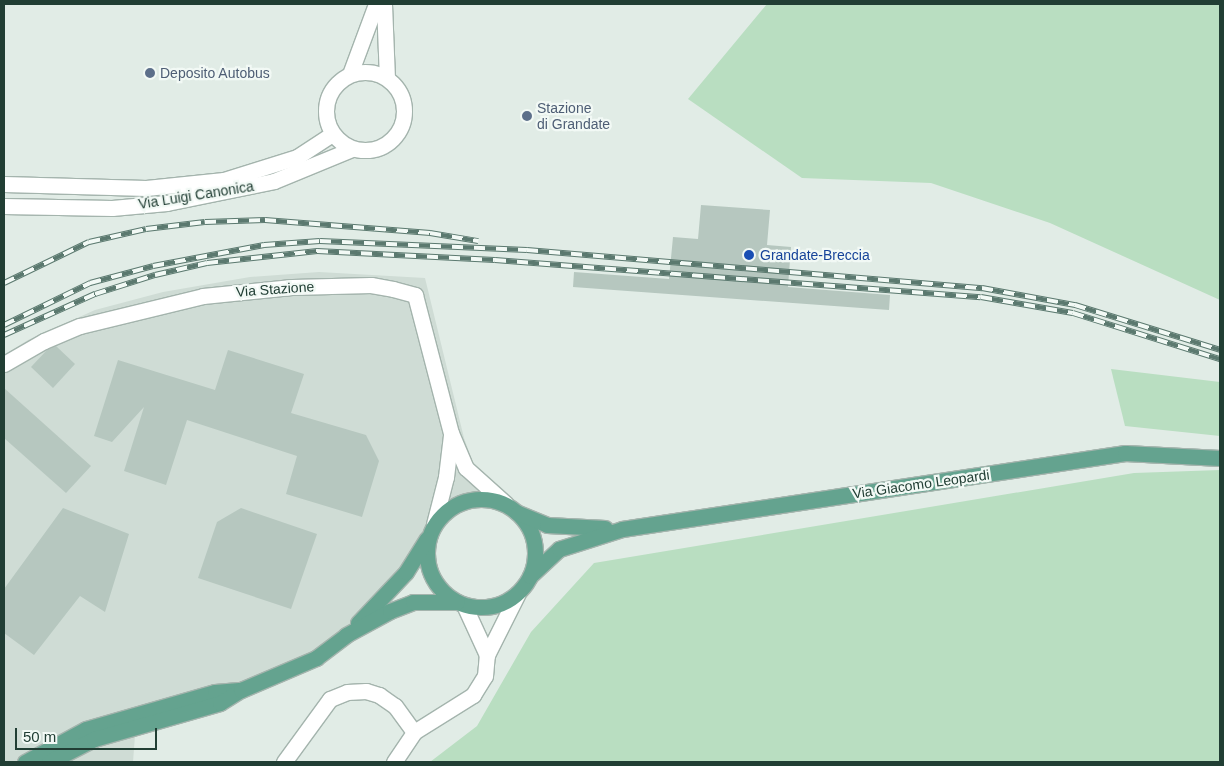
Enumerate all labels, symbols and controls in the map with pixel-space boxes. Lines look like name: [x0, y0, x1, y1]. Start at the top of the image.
place label: Deposito Autobus: [160, 65, 271, 81]
marker: Deposito Autobus: [144, 67, 156, 79]
place label: Stazione di Grandate: [537, 100, 610, 132]
marker: Stazione di Grandate: [521, 110, 533, 122]
street label: Via Luigi Canonica: [137, 178, 255, 212]
place label: Grandate-Breccia: [760, 247, 870, 263]
marker: Grandate-Breccia: [742, 248, 756, 262]
street label: Via Stazione: [235, 278, 315, 300]
street label: Via Giacomo Leopardi: [851, 466, 991, 502]
scale bar: [18, 718, 160, 750]
text: 50 m: [23, 728, 56, 745]

